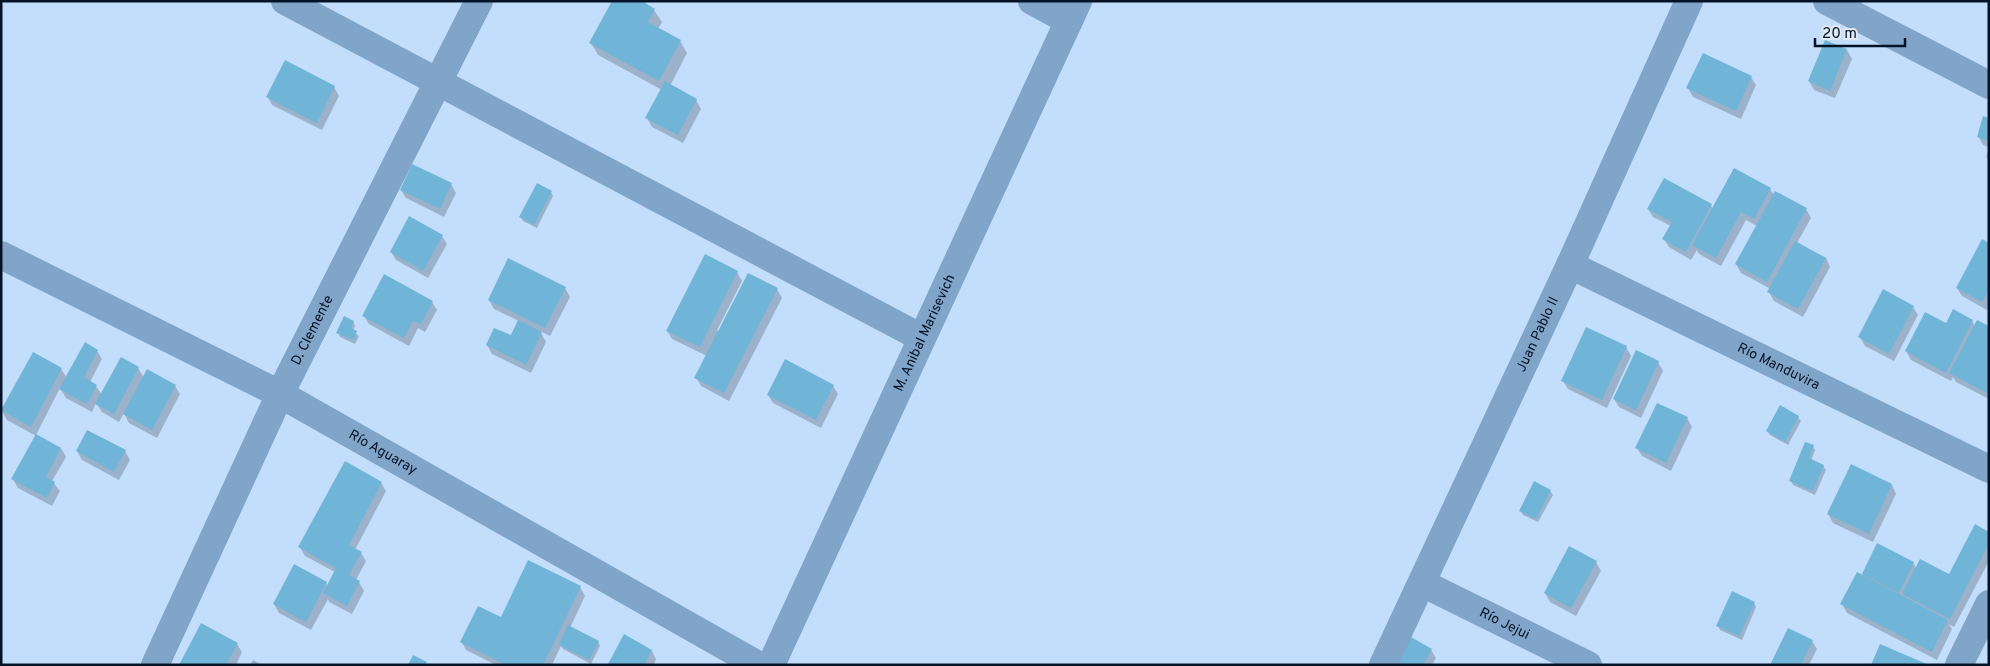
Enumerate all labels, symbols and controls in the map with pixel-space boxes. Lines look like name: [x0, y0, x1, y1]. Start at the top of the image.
scale bar: [1815, 15, 1905, 47]
text: 20 m: [1822, 25, 1857, 44]
street label: M. Anibal Marisevich: [890, 272, 959, 394]
street label: D. Clemente: [288, 292, 337, 368]
street label: Juan Pablo II: [1513, 294, 1562, 375]
street label: Río Manduvira: [1735, 339, 1823, 394]
street label: Río Aguaray: [346, 426, 420, 479]
street label: Río Jejui: [1476, 604, 1533, 643]

